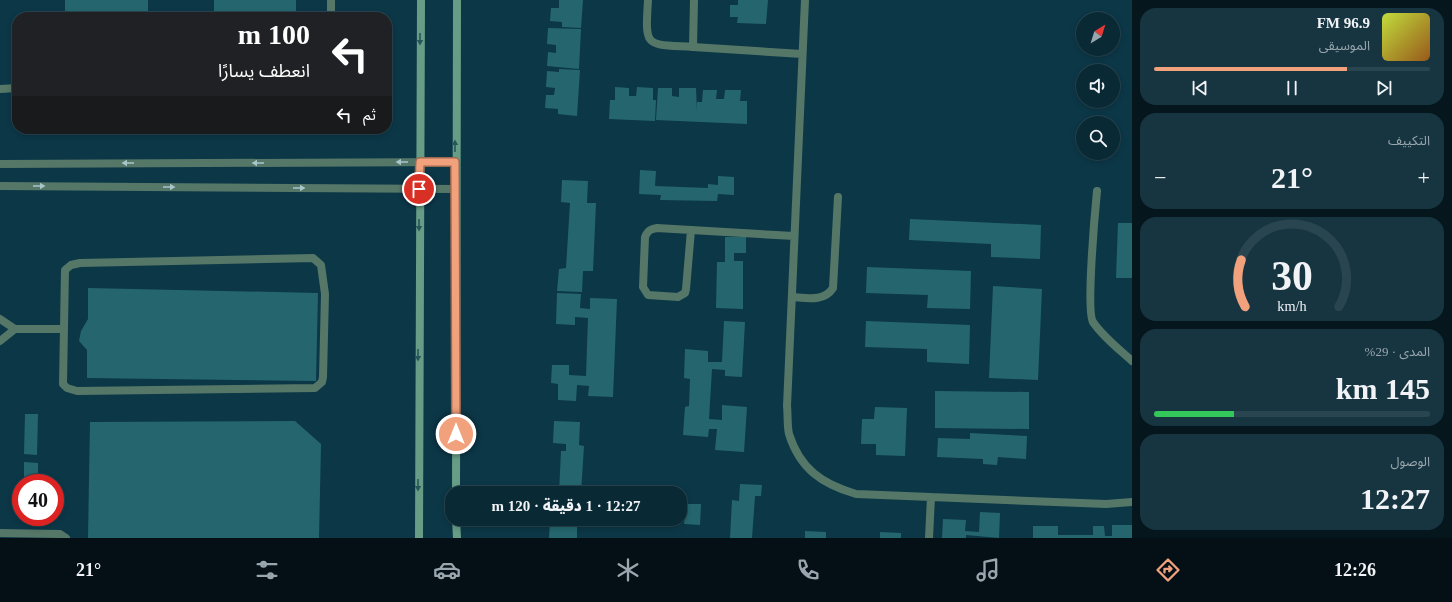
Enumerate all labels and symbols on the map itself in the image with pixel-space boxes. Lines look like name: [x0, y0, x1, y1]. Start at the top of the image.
north arrow: [1076, 12, 1120, 56]
one-way arrow: [417, 33, 423, 46]
one-way arrow: [452, 140, 459, 152]
one-way arrow: [395, 159, 408, 165]
one-way arrow: [121, 160, 134, 166]
one-way arrow: [251, 160, 264, 166]
pin: [402, 172, 436, 206]
one-way arrow: [33, 183, 46, 189]
one-way arrow: [163, 184, 176, 190]
one-way arrow: [293, 185, 306, 191]
one-way arrow: [416, 219, 422, 232]
one-way arrow: [415, 349, 421, 362]
position arrow: [435, 413, 477, 455]
speed limit sign: 40: [12, 474, 64, 526]
one-way arrow: [415, 479, 421, 492]

